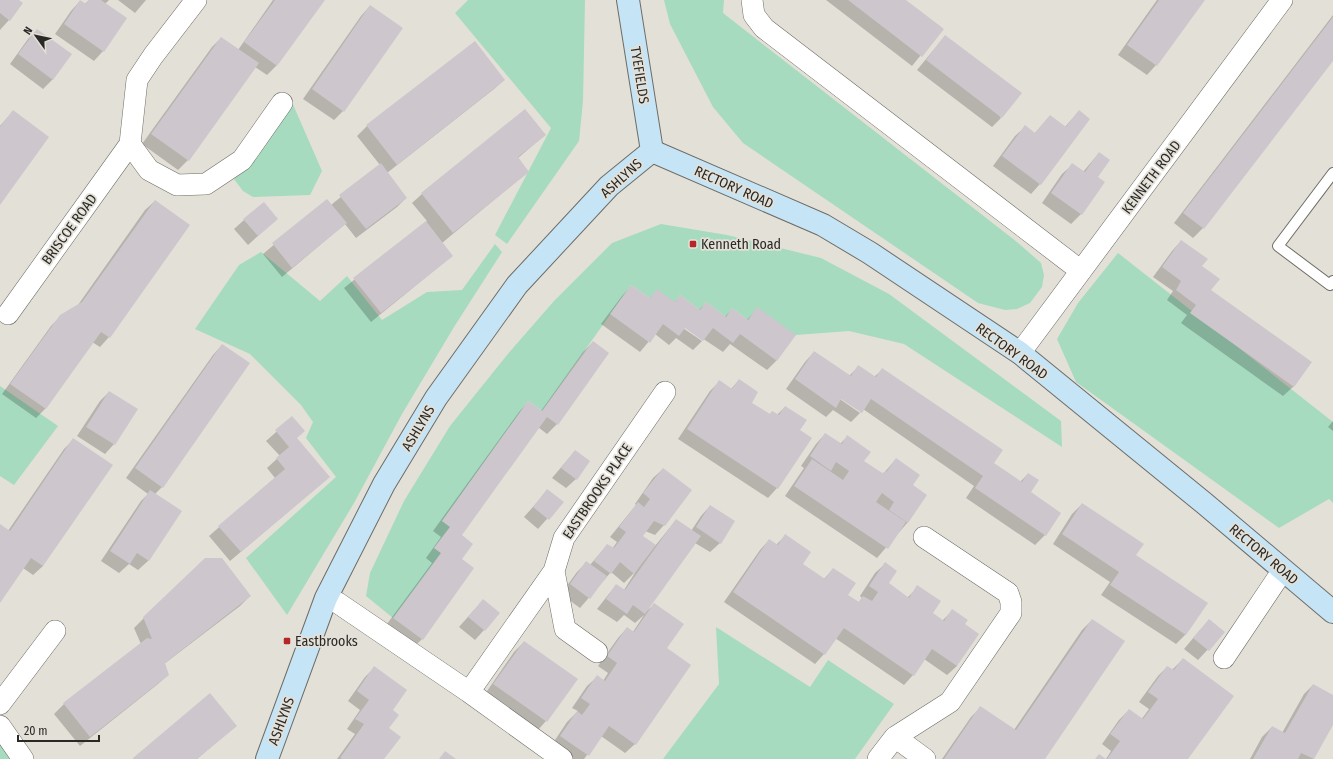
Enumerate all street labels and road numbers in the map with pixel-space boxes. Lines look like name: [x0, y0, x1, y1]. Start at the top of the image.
street label: TYEFIELDS: [627, 45, 652, 105]
street label: KENNETH ROAD: [1118, 137, 1185, 217]
street label: ASHLYNS: [597, 155, 646, 201]
street label: RECTORY ROAD: [692, 162, 776, 213]
street label: BRISCOE ROAD: [38, 191, 101, 268]
street label: RECTORY ROAD: [972, 320, 1051, 383]
street label: ASHLYNS: [398, 402, 439, 454]
street label: EASTBROOKS PLACE: [559, 440, 636, 542]
street label: RECTORY ROAD: [1226, 521, 1302, 588]
street label: ASHLYNS: [265, 695, 298, 748]

